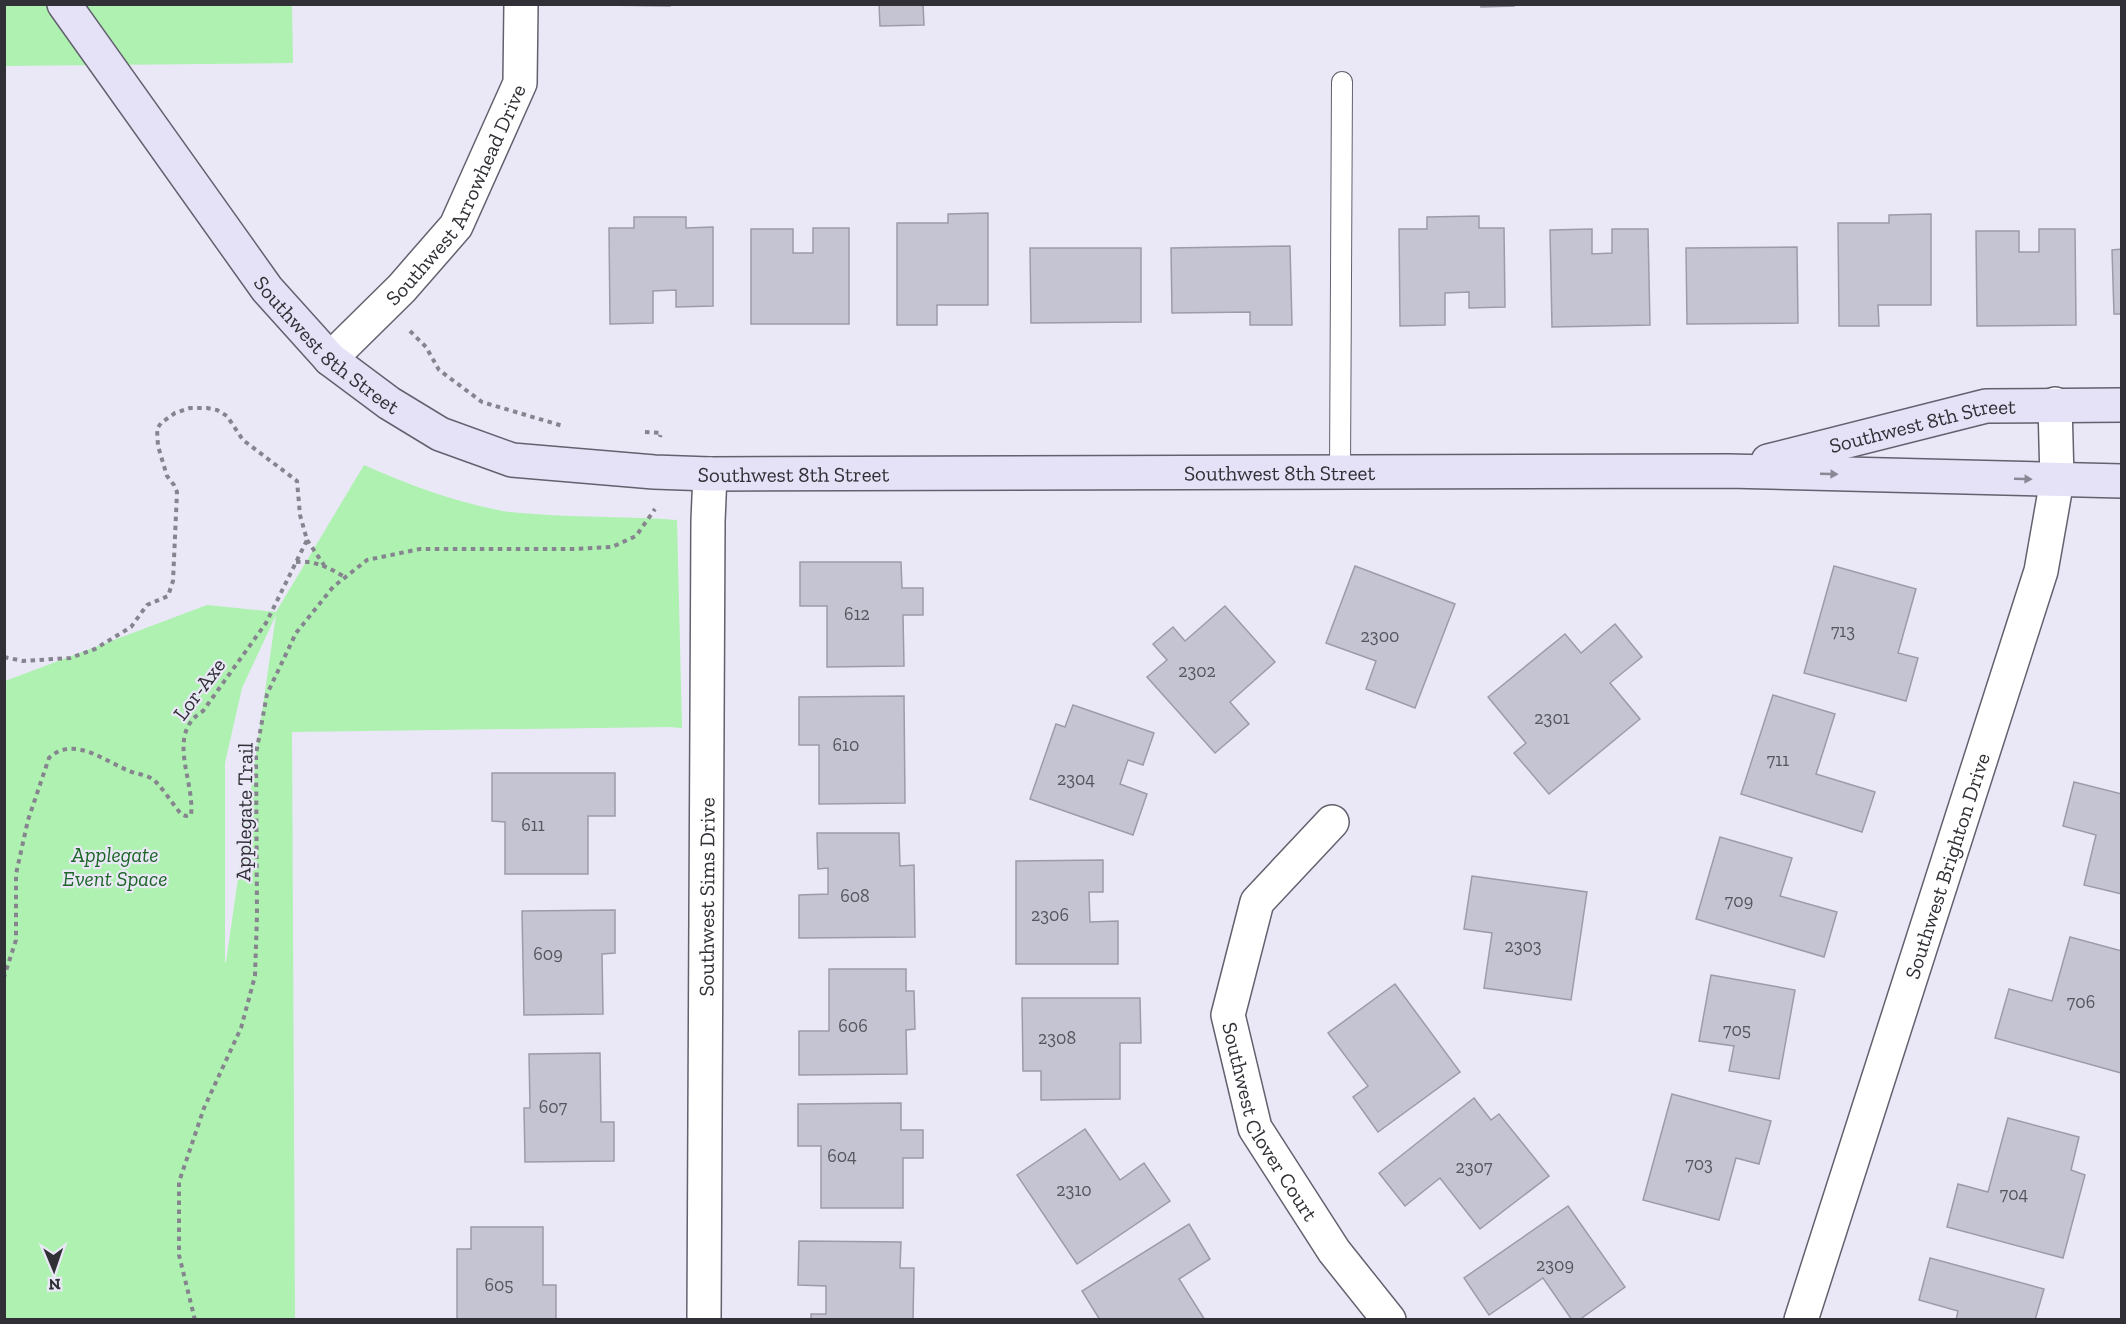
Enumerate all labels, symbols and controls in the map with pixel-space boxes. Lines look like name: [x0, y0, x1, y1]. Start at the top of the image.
street label: Southwest Arrowhead Drive: [380, 80, 530, 310]
street label: Southwest 8th Street: [249, 271, 404, 419]
street label: Southwest 8th Street: [1826, 393, 2016, 458]
street label: Southwest 8th Street: [1184, 460, 1375, 485]
street label: Southwest 8th Street: [697, 461, 889, 487]
one-way arrow: [1819, 469, 1838, 479]
one-way arrow: [2014, 475, 2033, 484]
house number: 612: [844, 603, 870, 625]
house number: 713: [1831, 620, 1855, 642]
house number: 2300: [1361, 625, 1399, 647]
street label: Lor-Axe: [167, 653, 231, 725]
house number: 2302: [1178, 660, 1216, 682]
house number: 2301: [1534, 707, 1570, 729]
house number: 610: [833, 734, 859, 756]
street label: Applegate Trail: [230, 742, 258, 882]
house number: 711: [1767, 749, 1789, 771]
street label: Southwest Brighton Drive: [1899, 749, 1995, 982]
house number: 2304: [1057, 768, 1095, 790]
street label: Southwest Sims Drive: [693, 797, 719, 997]
house number: 611: [521, 814, 545, 836]
park label: Applegate Event Space: [63, 842, 167, 891]
house number: 608: [840, 885, 870, 907]
house number: 709: [1725, 890, 1753, 912]
house number: 2306: [1031, 904, 1069, 926]
house number: 2303: [1504, 935, 1542, 957]
house number: 609: [533, 943, 563, 965]
house number: 706: [2067, 991, 2095, 1013]
house number: 606: [838, 1015, 868, 1037]
street label: Southwest Clover Court: [1218, 1019, 1324, 1226]
house number: 705: [1723, 1019, 1751, 1041]
house number: 2308: [1038, 1027, 1076, 1049]
house number: 607: [539, 1096, 568, 1118]
house number: 604: [827, 1145, 857, 1167]
house number: 703: [1685, 1153, 1713, 1175]
house number: 2307: [1456, 1156, 1493, 1178]
house number: 2310: [1056, 1179, 1092, 1201]
house number: 704: [2000, 1183, 2029, 1205]
north arrow: [24, 1240, 84, 1300]
house number: 2309: [1536, 1254, 1574, 1276]
house number: 605: [484, 1274, 514, 1296]
text: N: [48, 1275, 61, 1294]

